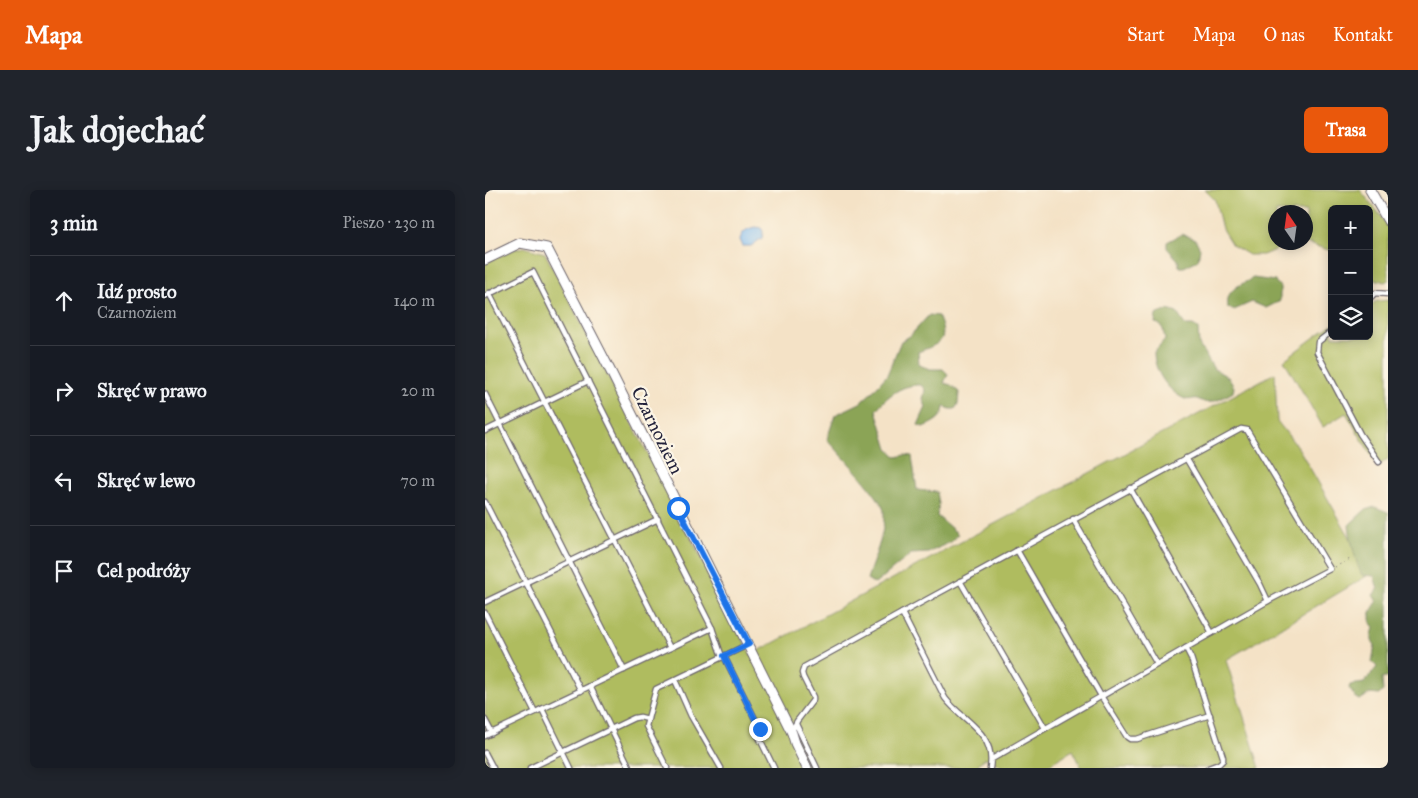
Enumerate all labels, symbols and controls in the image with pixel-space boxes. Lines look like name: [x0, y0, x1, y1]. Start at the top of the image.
text: Mapa: [25, 20, 82, 50]
text: Start: [1127, 24, 1165, 46]
text: Mapa: [1193, 24, 1235, 46]
text: O nas: [1263, 24, 1305, 46]
text: Kontakt: [1333, 24, 1393, 46]
button: Trasa: [1304, 107, 1388, 153]
text: Jak dojechać: [30, 109, 204, 152]
north arrow: [1268, 205, 1313, 250]
map controls: [1328, 205, 1373, 340]
button: +: [1328, 205, 1373, 250]
text: 3 min: [50, 210, 98, 236]
text: Pieszo · 230 m: [343, 213, 435, 232]
button: −: [1328, 250, 1373, 295]
text: Idź prosto: [97, 280, 177, 303]
icon: ahead: [50, 287, 78, 315]
text: 140 m: [394, 291, 435, 310]
button: layers: [1328, 295, 1373, 340]
text: Czarnoziem: [97, 303, 177, 322]
icon: right: [50, 377, 78, 405]
text: Skręć w prawo: [97, 379, 207, 402]
text: 20 m: [401, 381, 435, 400]
street label: Czarnoziem: [626, 383, 689, 478]
icon: left: [50, 467, 78, 495]
text: Skręć w lewo: [97, 469, 195, 492]
text: 70 m: [400, 471, 435, 490]
route start: [667, 497, 690, 520]
icon: arrive: [50, 557, 78, 585]
text: Cel podróży: [97, 559, 190, 582]
route end: [749, 718, 772, 741]

